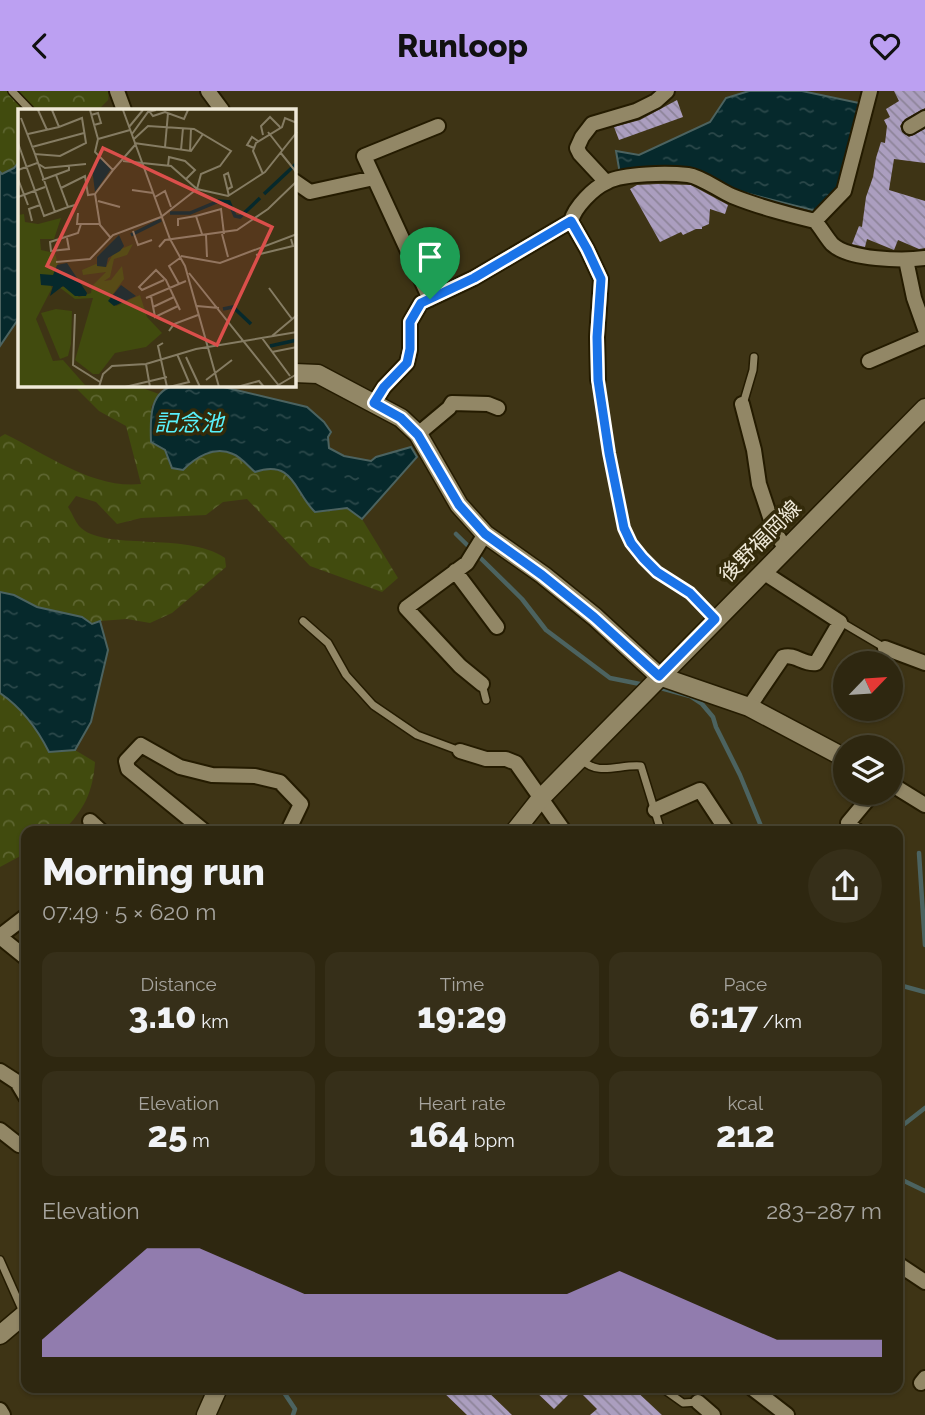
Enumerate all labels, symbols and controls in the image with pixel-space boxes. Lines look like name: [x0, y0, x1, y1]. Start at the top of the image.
icon: back: [21, 27, 59, 65]
text: Runloop: [397, 27, 528, 64]
icon: heart: [866, 27, 904, 65]
inset map: [18, 109, 296, 387]
pin: [400, 227, 460, 299]
icon: arrive: [411, 238, 449, 276]
water label: 記念池: [155, 409, 226, 436]
street label: 後野福岡線: [714, 495, 806, 587]
north arrow: [833, 651, 903, 721]
map controls: [833, 651, 903, 805]
button: layers: [833, 735, 903, 805]
text: Morning run: [42, 849, 265, 894]
button: share: [808, 849, 882, 923]
text: 07:49 · 5 × 620 m: [42, 898, 216, 925]
text: Distance: [141, 973, 217, 995]
text: Time: [440, 973, 484, 995]
text: Pace: [724, 973, 767, 995]
text: 3.10: [129, 995, 196, 1036]
text: 19:29: [417, 995, 507, 1036]
text: 6:17: [689, 995, 758, 1036]
text: km: [196, 1010, 229, 1032]
text: /km: [758, 1010, 802, 1032]
text: Elevation: [138, 1092, 219, 1114]
text: Heart rate: [418, 1092, 506, 1114]
text: kcal: [728, 1092, 763, 1114]
text: 25: [148, 1114, 187, 1155]
text: 164: [409, 1114, 469, 1155]
text: 212: [716, 1114, 775, 1155]
text: m: [187, 1129, 210, 1151]
text: bpm: [469, 1129, 515, 1151]
text: Elevation: [42, 1197, 140, 1224]
text: 283–287 m: [766, 1197, 882, 1224]

